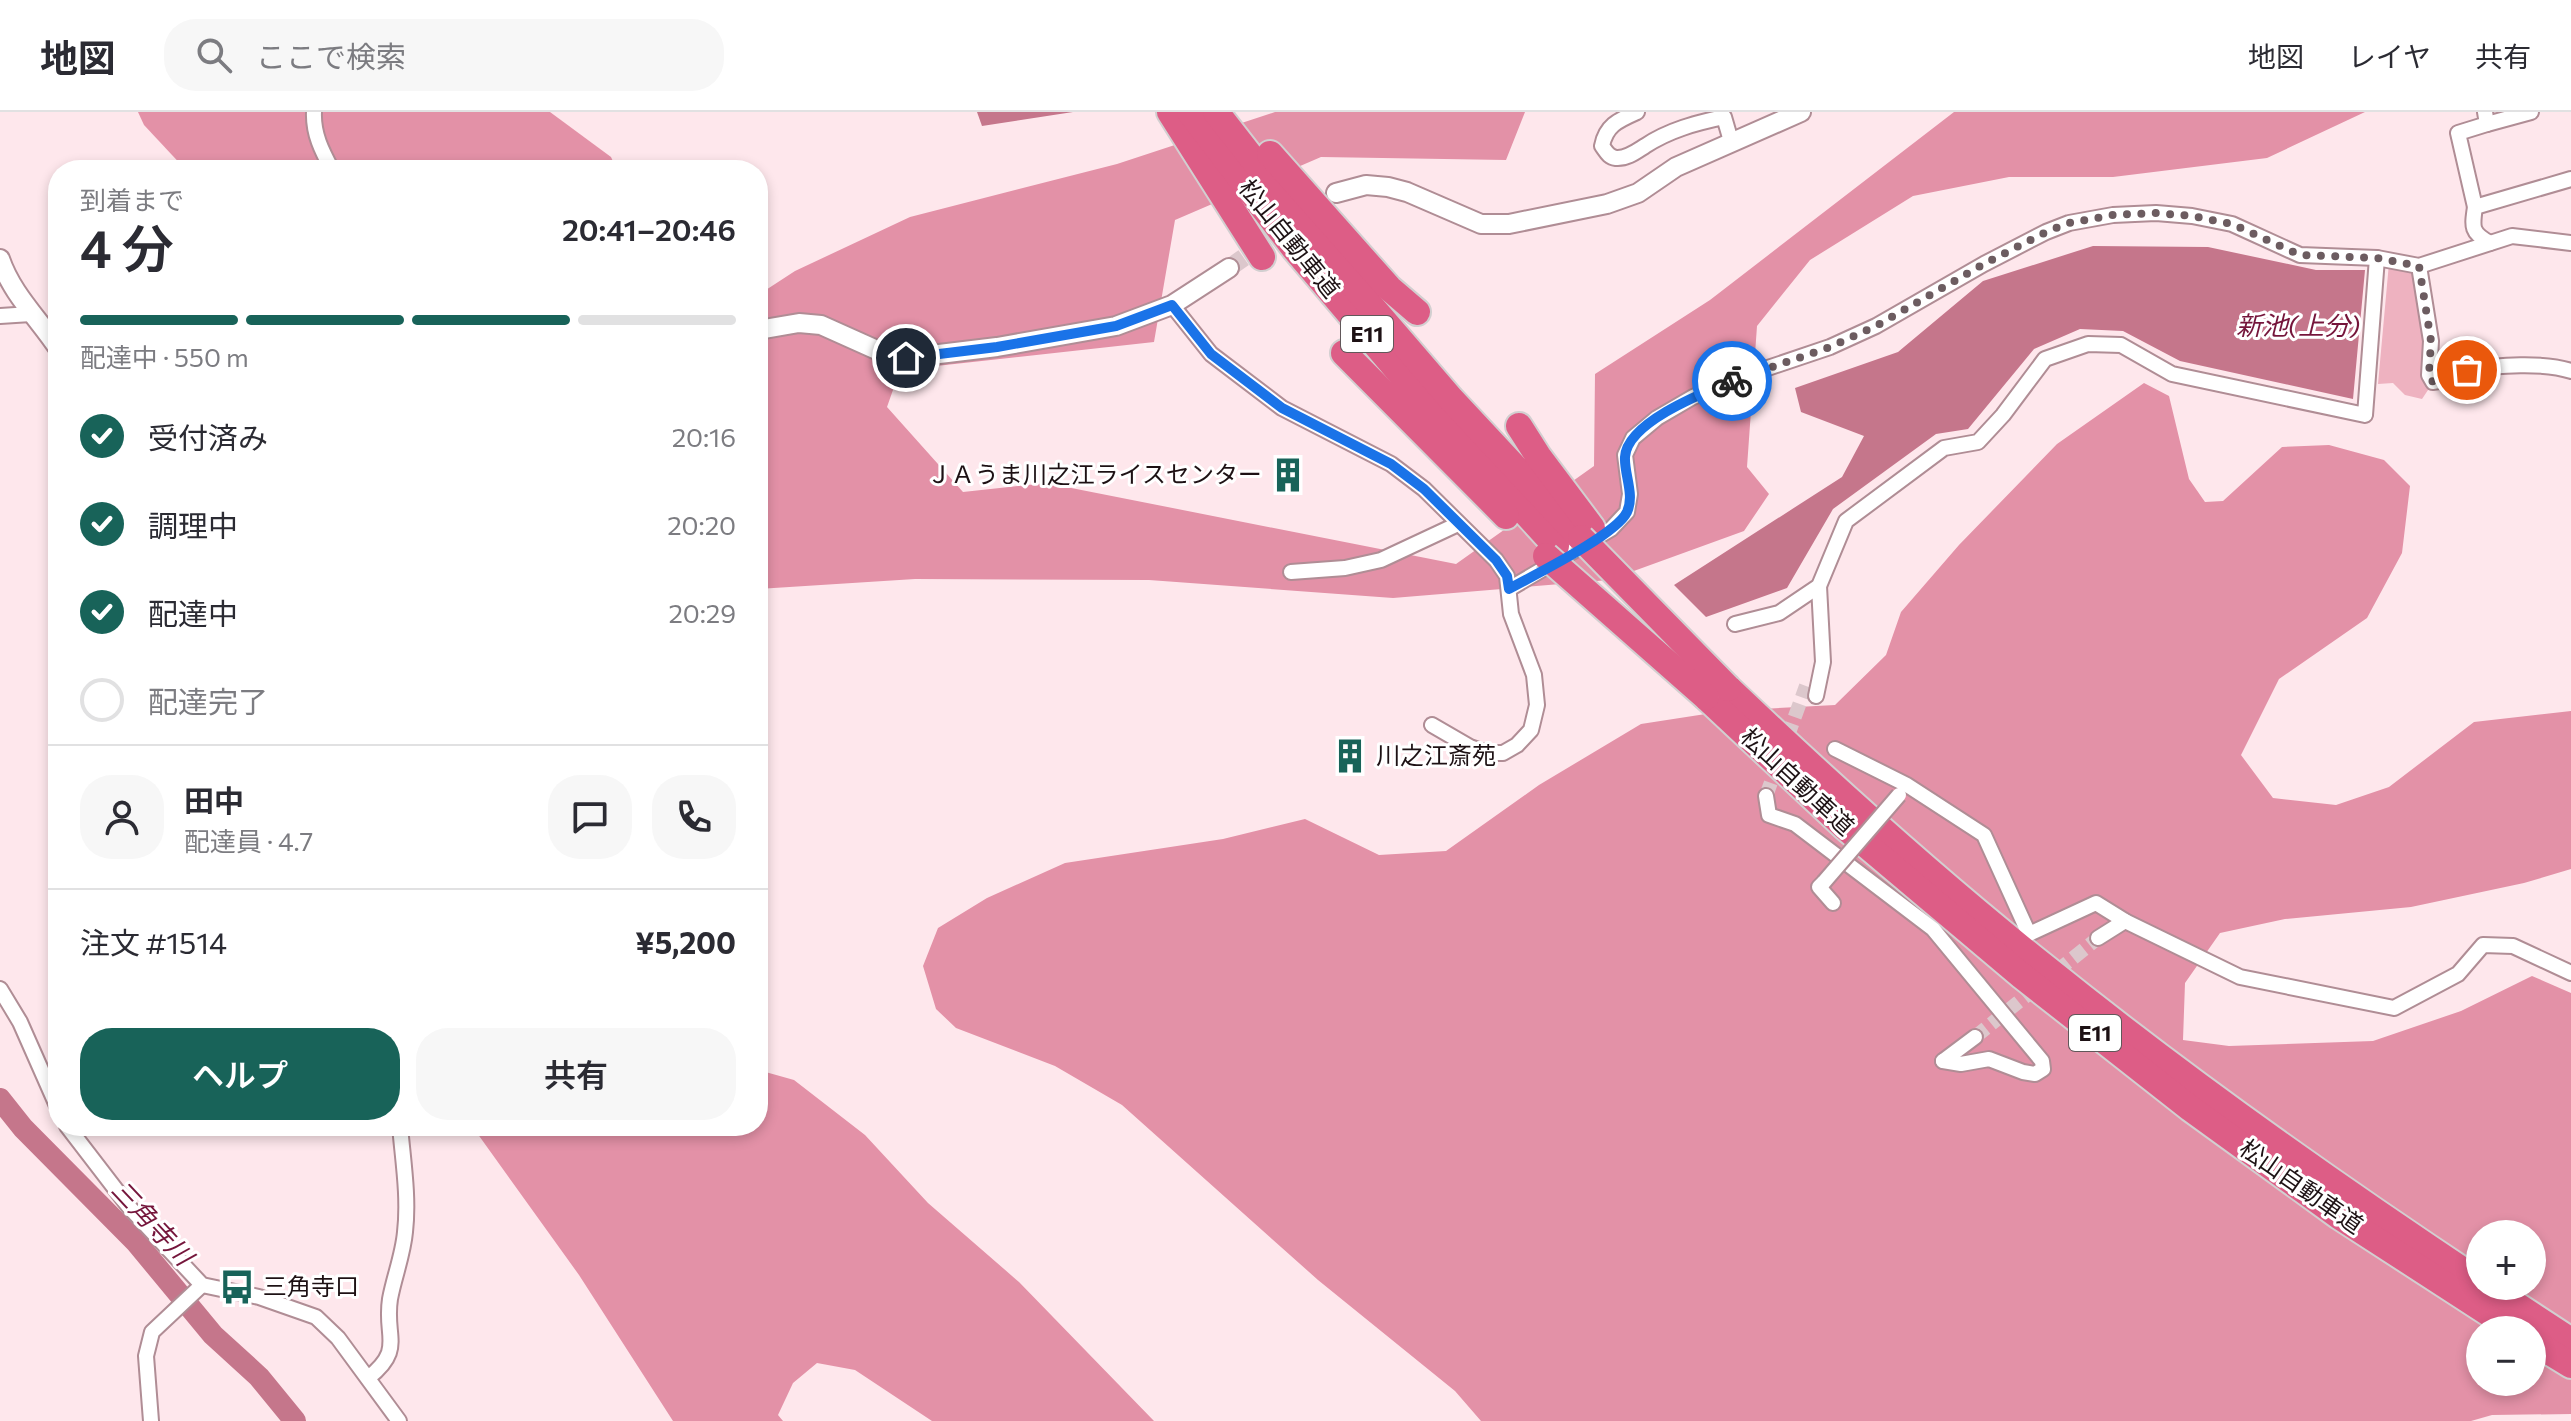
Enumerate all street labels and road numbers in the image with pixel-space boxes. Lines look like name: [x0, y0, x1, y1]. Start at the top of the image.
street label: 松山自動車道: [1234, 173, 1347, 303]
road number: E11: [1341, 316, 1393, 352]
street label: 松山自動車道: [1735, 721, 1861, 841]
road number: E11: [2069, 1015, 2121, 1051]
street label: 松山自動車道: [2235, 1133, 2369, 1239]

